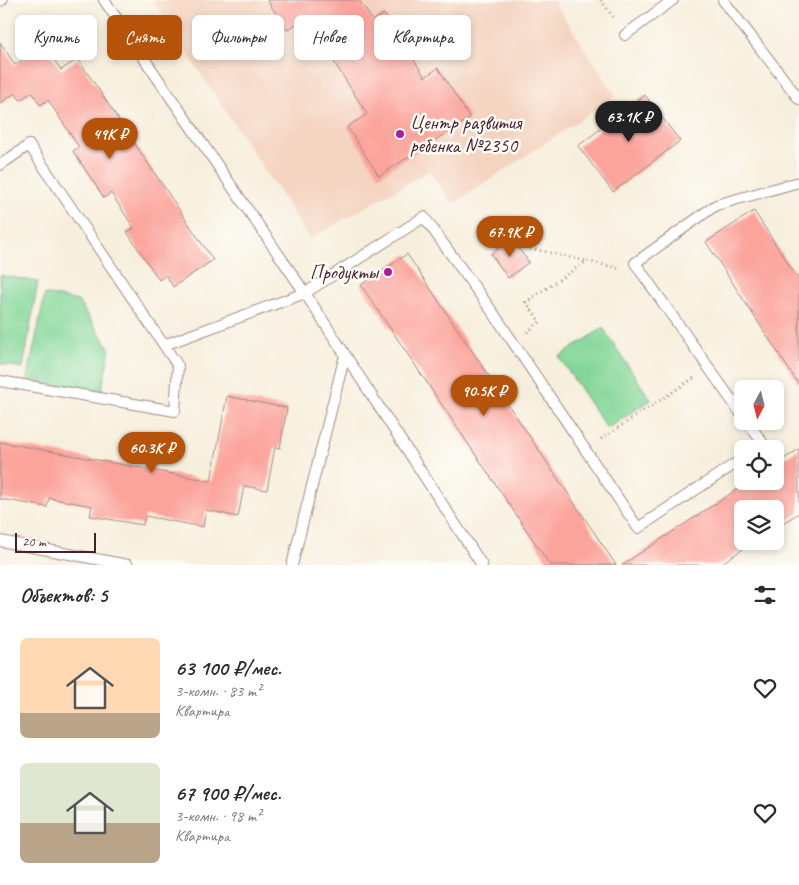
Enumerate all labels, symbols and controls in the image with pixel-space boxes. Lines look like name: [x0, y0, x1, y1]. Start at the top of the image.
chip: Купить: [15, 15, 97, 60]
chip: Снять: [107, 15, 182, 60]
chip: Фильтры: [192, 15, 284, 60]
chip: Новое: [294, 15, 364, 60]
chip: Квартира: [374, 15, 471, 60]
pin: 63.1K ₽: [583, 100, 675, 143]
text: 63.1K ₽: [606, 107, 652, 127]
place label: Центр развития ребенка №2350: [410, 110, 523, 158]
pin: 49K ₽: [75, 118, 145, 160]
text: 49K ₽: [93, 124, 127, 144]
marker: Центр развития ребенка №2350: [394, 128, 406, 140]
pin: 67.9K ₽: [464, 216, 556, 258]
text: 67.9K ₽: [487, 222, 533, 242]
place label: Продукты: [310, 260, 379, 285]
marker: Продукты: [382, 266, 394, 278]
pin: 90.5K ₽: [438, 374, 530, 417]
north arrow: [734, 380, 784, 430]
map controls: [734, 380, 784, 550]
text: 90.5K ₽: [462, 381, 506, 401]
pin: 60.3K ₽: [106, 432, 198, 474]
text: 60.3K ₽: [129, 438, 175, 458]
button: locate: [734, 440, 784, 490]
button: layers: [734, 500, 784, 550]
scale bar: [15, 530, 96, 553]
text: 20 m: [22, 533, 46, 550]
icon: filters: [751, 581, 779, 609]
text: Объектов: 5: [20, 582, 108, 608]
text: 63 100 ₽/мес.: [175, 655, 281, 681]
icon: home: [60, 658, 120, 718]
icon: heart: [751, 674, 779, 702]
text: 3-комн. · 83 m²: [175, 681, 261, 701]
text: Квартира: [175, 701, 230, 721]
text: 67 900 ₽/мес.: [175, 780, 281, 806]
icon: home: [60, 783, 120, 843]
icon: heart: [751, 799, 779, 827]
text: 3-комн. · 98 m²: [175, 806, 261, 826]
text: Квартира: [175, 826, 230, 846]

